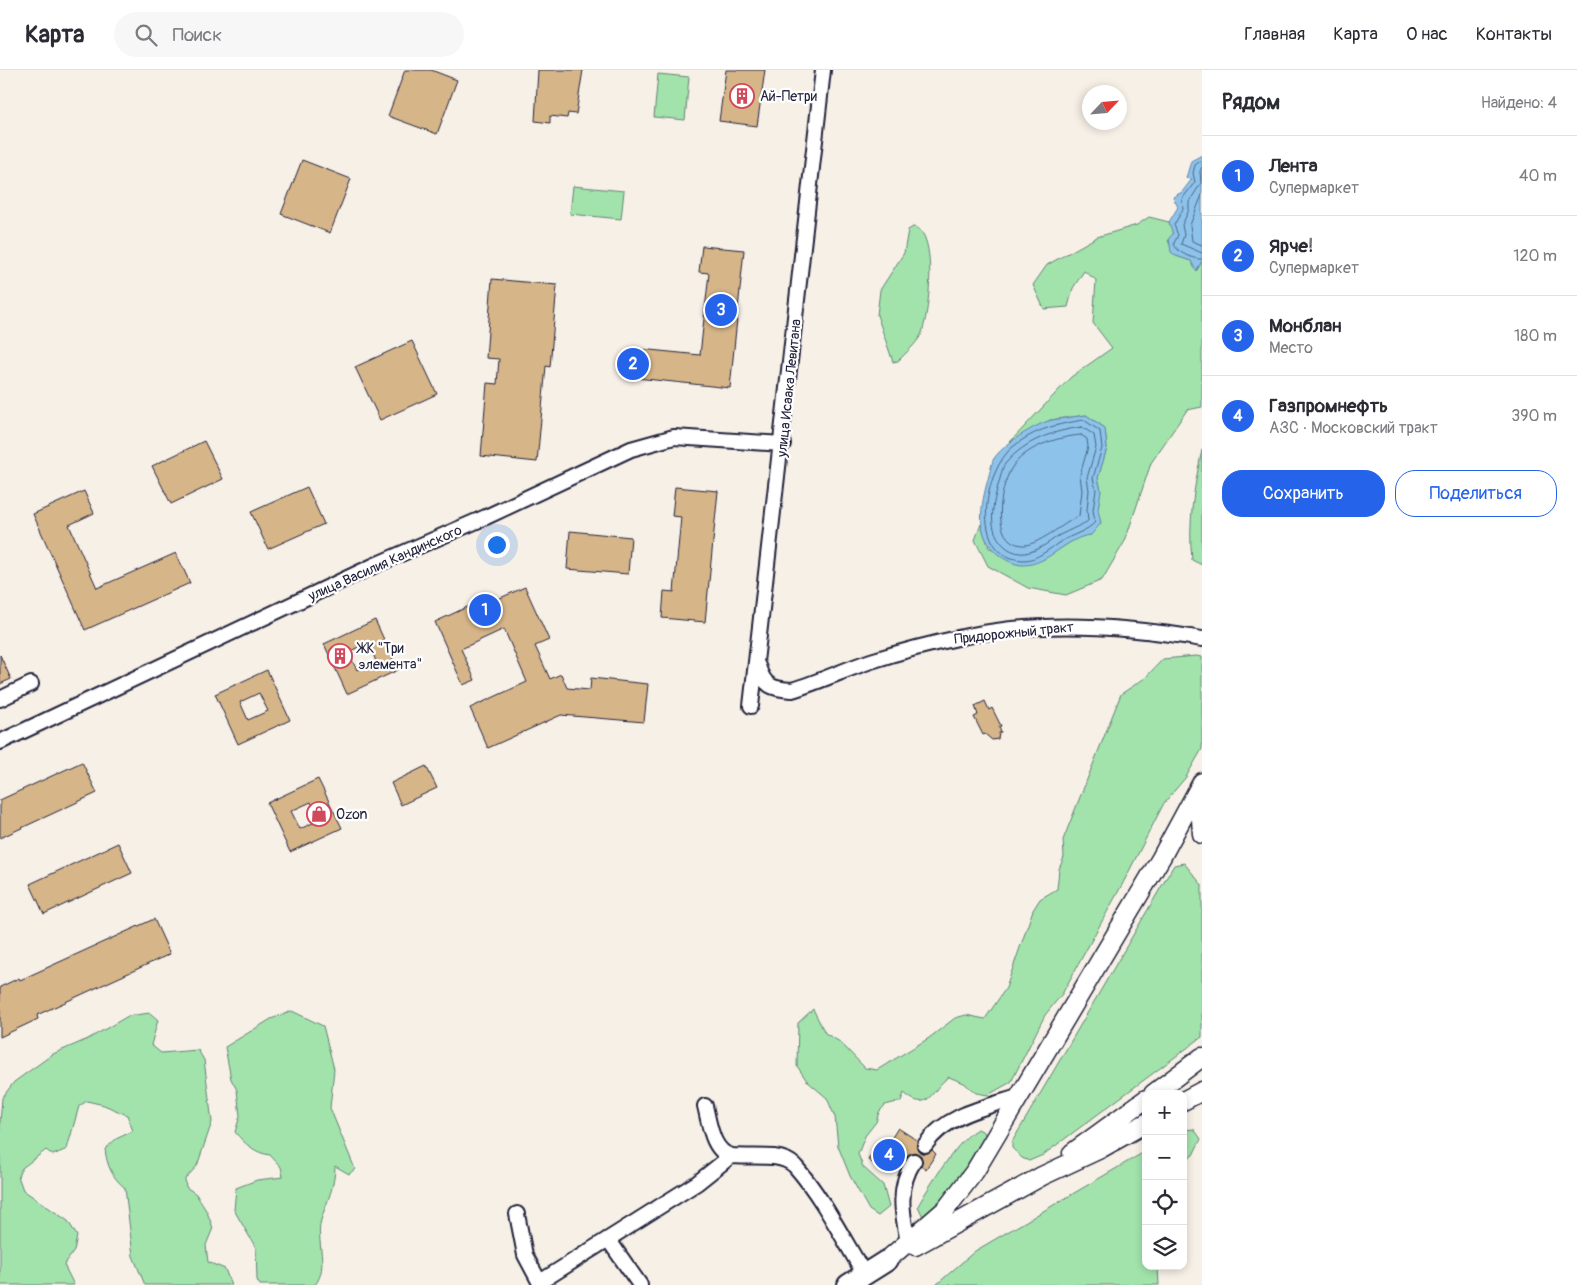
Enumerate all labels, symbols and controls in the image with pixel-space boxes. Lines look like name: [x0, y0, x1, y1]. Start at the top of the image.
search box: [114, 12, 464, 57]
text: Карта: [25, 20, 84, 49]
icon: search: [132, 21, 160, 49]
text: Поиск: [172, 23, 222, 47]
text: Главная: [1244, 23, 1305, 46]
text: Карта: [1333, 23, 1378, 46]
text: О нас: [1406, 23, 1448, 46]
text: Контакты: [1476, 23, 1552, 46]
building icon: Ай-Петри: [729, 83, 755, 109]
north arrow: [1082, 85, 1127, 130]
place label: Ай-Петри: [760, 88, 817, 105]
text: Рядом: [1222, 89, 1280, 116]
text: Найдено: 4: [1481, 93, 1557, 113]
text: Лента: [1269, 154, 1318, 178]
text: 1: [1235, 166, 1241, 186]
text: 40 m: [1519, 166, 1557, 186]
text: Супермаркет: [1269, 178, 1359, 198]
text: Ярче!: [1269, 234, 1313, 258]
text: 2: [1234, 246, 1242, 266]
text: 120 m: [1513, 246, 1557, 266]
text: Супермаркет: [1269, 258, 1359, 278]
pin: 3: [705, 291, 737, 329]
text: Монблан: [1269, 314, 1342, 338]
street label: улица Исаака Левитана: [773, 318, 805, 459]
text: 3: [1234, 326, 1242, 346]
text: 180 m: [1514, 326, 1557, 346]
text: Место: [1269, 338, 1313, 358]
pin: 2: [617, 345, 649, 383]
text: Газпромнефть: [1269, 394, 1388, 418]
text: 4: [1233, 406, 1243, 426]
text: 390 m: [1511, 406, 1557, 426]
text: АЗС · Московский тракт: [1269, 418, 1438, 438]
button: Сохранить: [1222, 470, 1385, 517]
button: Поделиться: [1395, 470, 1557, 517]
street label: улица Василия Кандинского: [305, 521, 465, 605]
your location: [484, 532, 510, 558]
pin: 1: [469, 591, 501, 629]
street label: Придорожный тракт: [953, 618, 1075, 648]
place label: ЖК "Три элемента": [356, 640, 422, 673]
building icon: ЖК "Три элемента": [327, 643, 353, 669]
shop icon: Ozon: [306, 801, 332, 827]
place label: Ozon: [336, 806, 368, 823]
map controls: [1142, 1090, 1187, 1270]
button: +: [1142, 1090, 1187, 1135]
button: −: [1142, 1135, 1187, 1180]
pin: 4: [873, 1136, 905, 1174]
button: locate: [1142, 1180, 1187, 1225]
button: layers: [1142, 1225, 1187, 1270]

